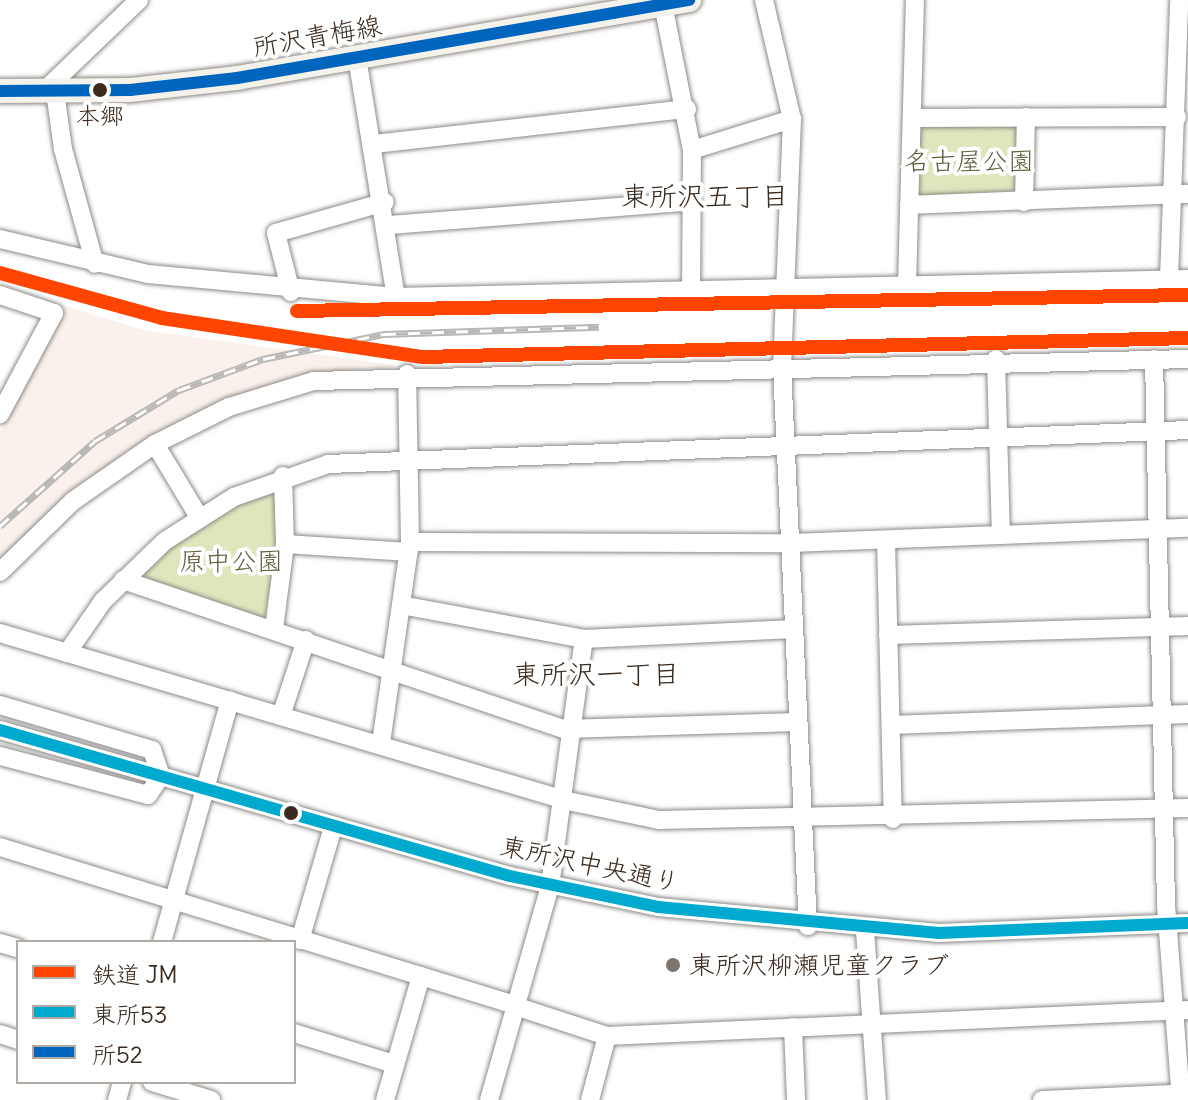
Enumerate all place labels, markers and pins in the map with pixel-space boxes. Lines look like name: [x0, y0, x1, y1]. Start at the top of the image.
marker: 本郷: [92, 82, 108, 98]
place label: 本郷: [76, 102, 124, 130]
unlabelled marker: [283, 805, 299, 821]
place label: 東所沢柳瀬児童クラブ: [689, 949, 949, 981]
marker: 東所沢柳瀬児童クラブ: [664, 956, 682, 974]

